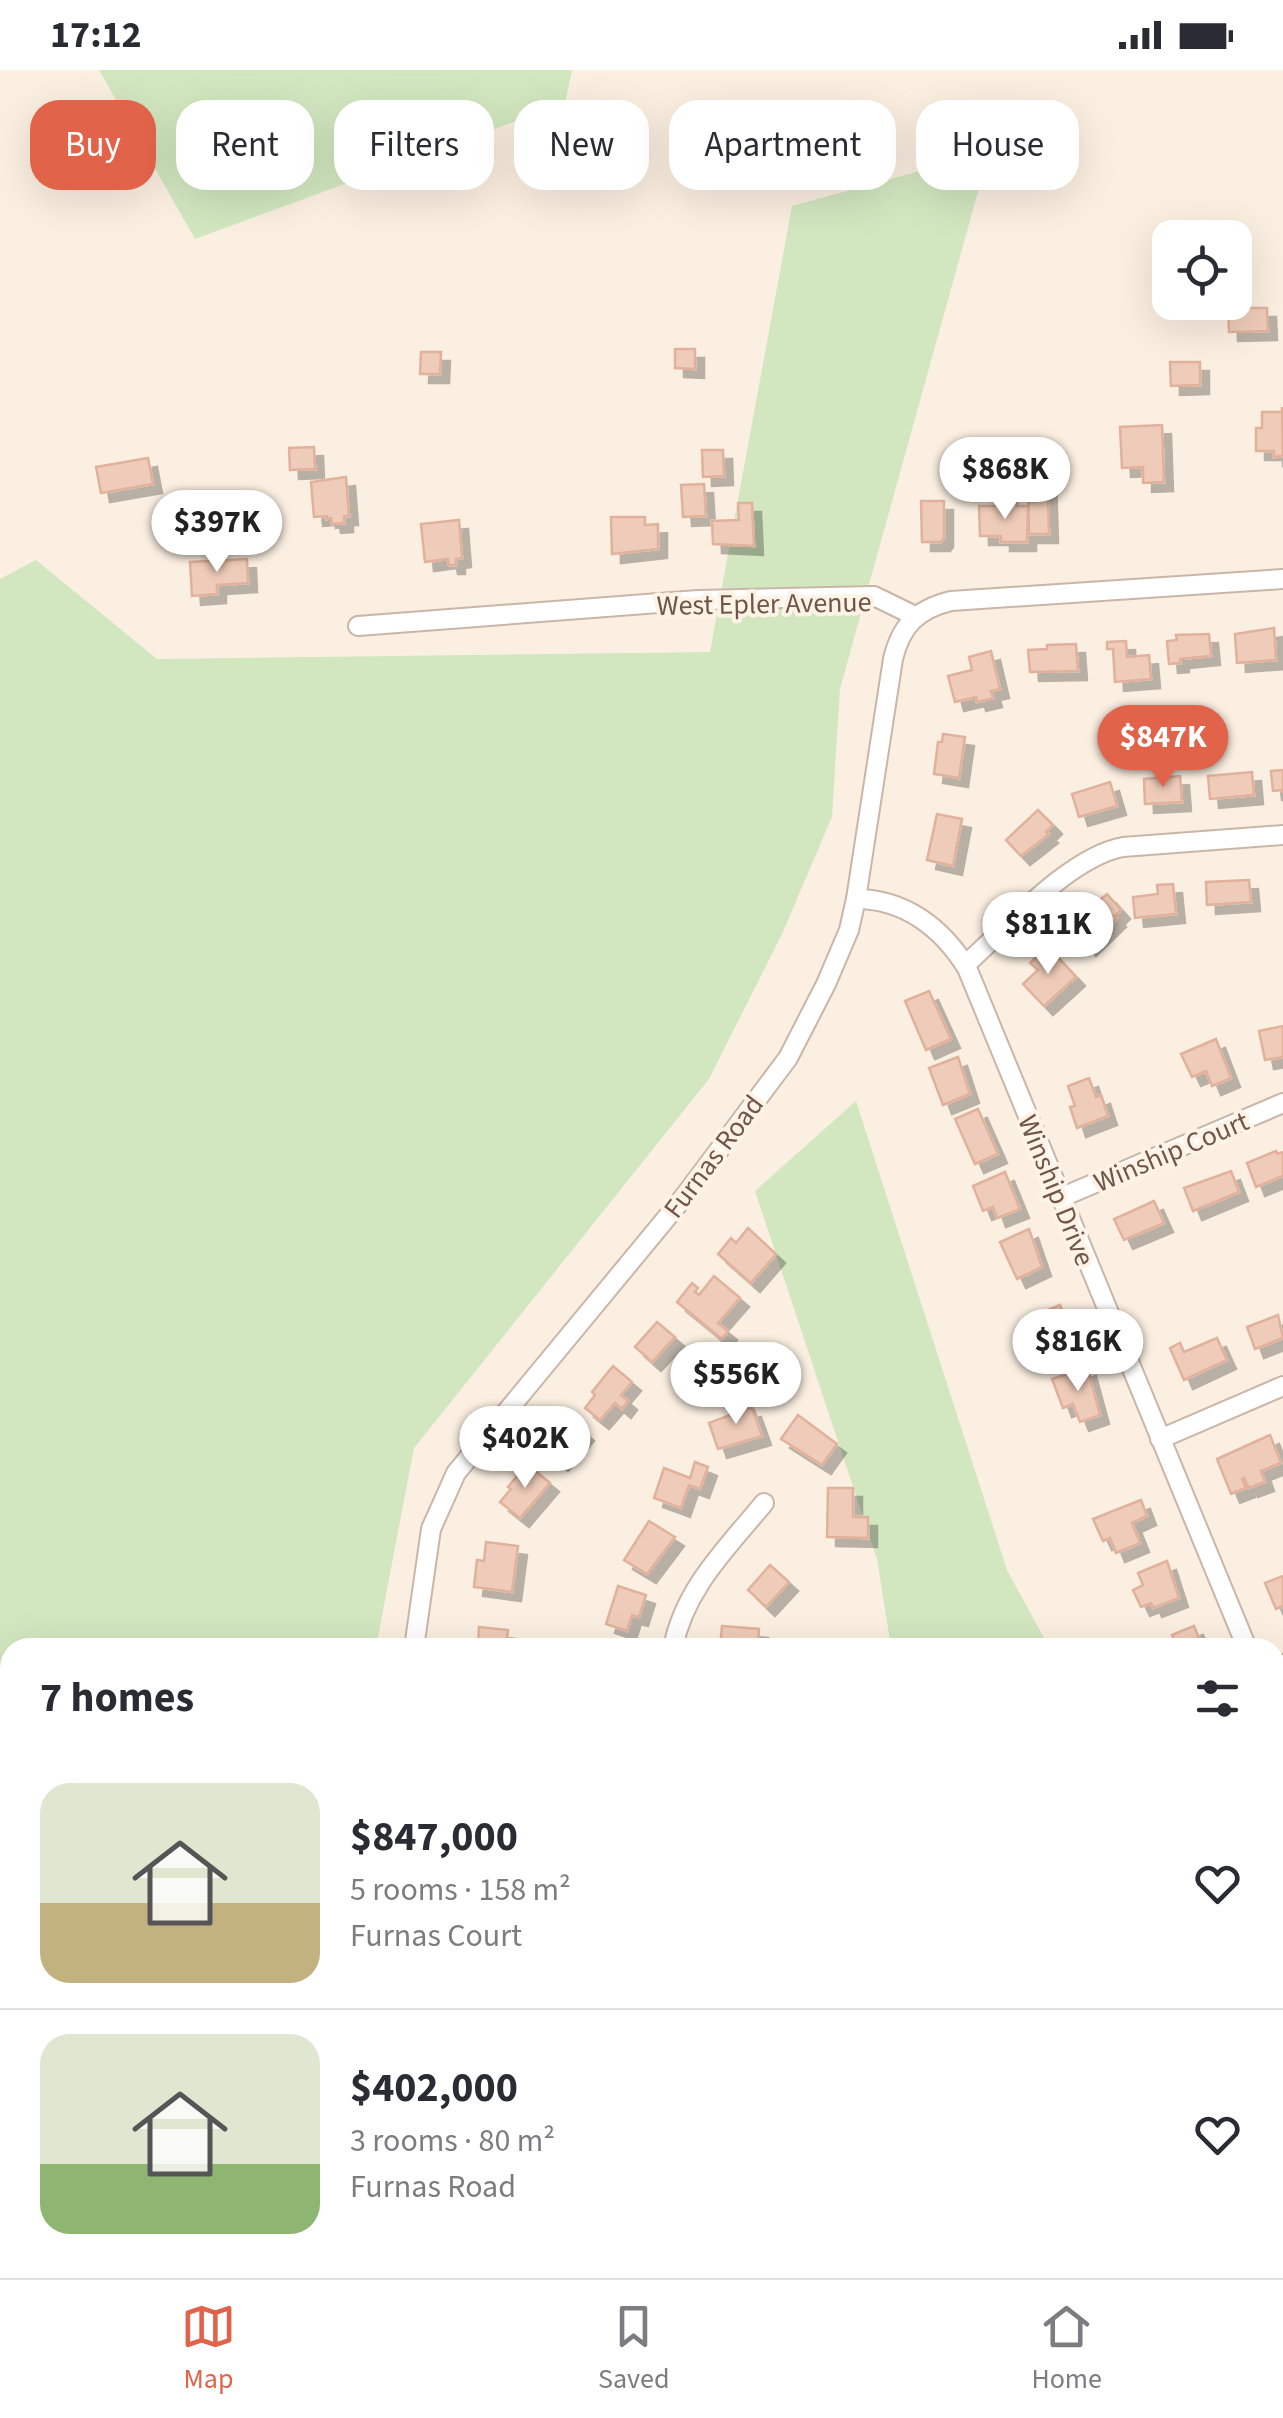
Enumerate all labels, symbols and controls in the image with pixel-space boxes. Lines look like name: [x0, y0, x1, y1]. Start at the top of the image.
text: 17:12: [50, 8, 142, 62]
chip: Buy: [30, 100, 156, 190]
chip: Rent: [176, 100, 314, 190]
chip: Filters: [334, 100, 494, 190]
chip: New: [514, 100, 649, 190]
chip: Apartment: [669, 100, 896, 190]
chip: House: [916, 100, 1079, 190]
map controls: [1152, 220, 1252, 320]
button: locate: [1152, 220, 1252, 320]
pin: $868K: [935, 437, 1075, 522]
text: $868K: [961, 446, 1049, 492]
pin: $397K: [147, 490, 287, 575]
text: $397K: [173, 499, 261, 545]
street label: West Epler Avenue: [656, 582, 872, 626]
pin: $847K: [1093, 705, 1233, 790]
text: $847K: [1119, 714, 1207, 760]
pin: $811K: [978, 892, 1118, 977]
text: $811K: [1004, 901, 1092, 947]
street label: Furnas Road: [654, 1087, 773, 1227]
street label: Winship Court: [1088, 1101, 1256, 1203]
street label: Winship Drive: [1008, 1109, 1105, 1272]
pin: $816K: [1008, 1309, 1148, 1394]
text: $816K: [1034, 1318, 1122, 1364]
pin: $556K: [666, 1342, 806, 1427]
text: $556K: [692, 1351, 780, 1397]
pin: $402K: [455, 1406, 595, 1491]
text: $402K: [481, 1415, 569, 1461]
text: 7 homes: [40, 1668, 194, 1728]
icon: filters: [1190, 1671, 1245, 1726]
text: $847,000: [350, 1807, 518, 1867]
icon: home: [120, 1823, 240, 1943]
icon: heart: [1190, 1856, 1245, 1911]
text: 5 rooms · 158 m²: [350, 1867, 571, 1913]
text: Furnas Court: [350, 1913, 522, 1959]
text: $402,000: [350, 2058, 518, 2118]
icon: home: [120, 2074, 240, 2194]
icon: heart: [1190, 2107, 1245, 2162]
text: 3 rooms · 80 m²: [350, 2118, 555, 2164]
text: Furnas Road: [350, 2164, 516, 2210]
tab: Map: [181, 2299, 236, 2399]
tab: Saved: [598, 2299, 669, 2399]
tab: Home: [1031, 2299, 1102, 2399]

